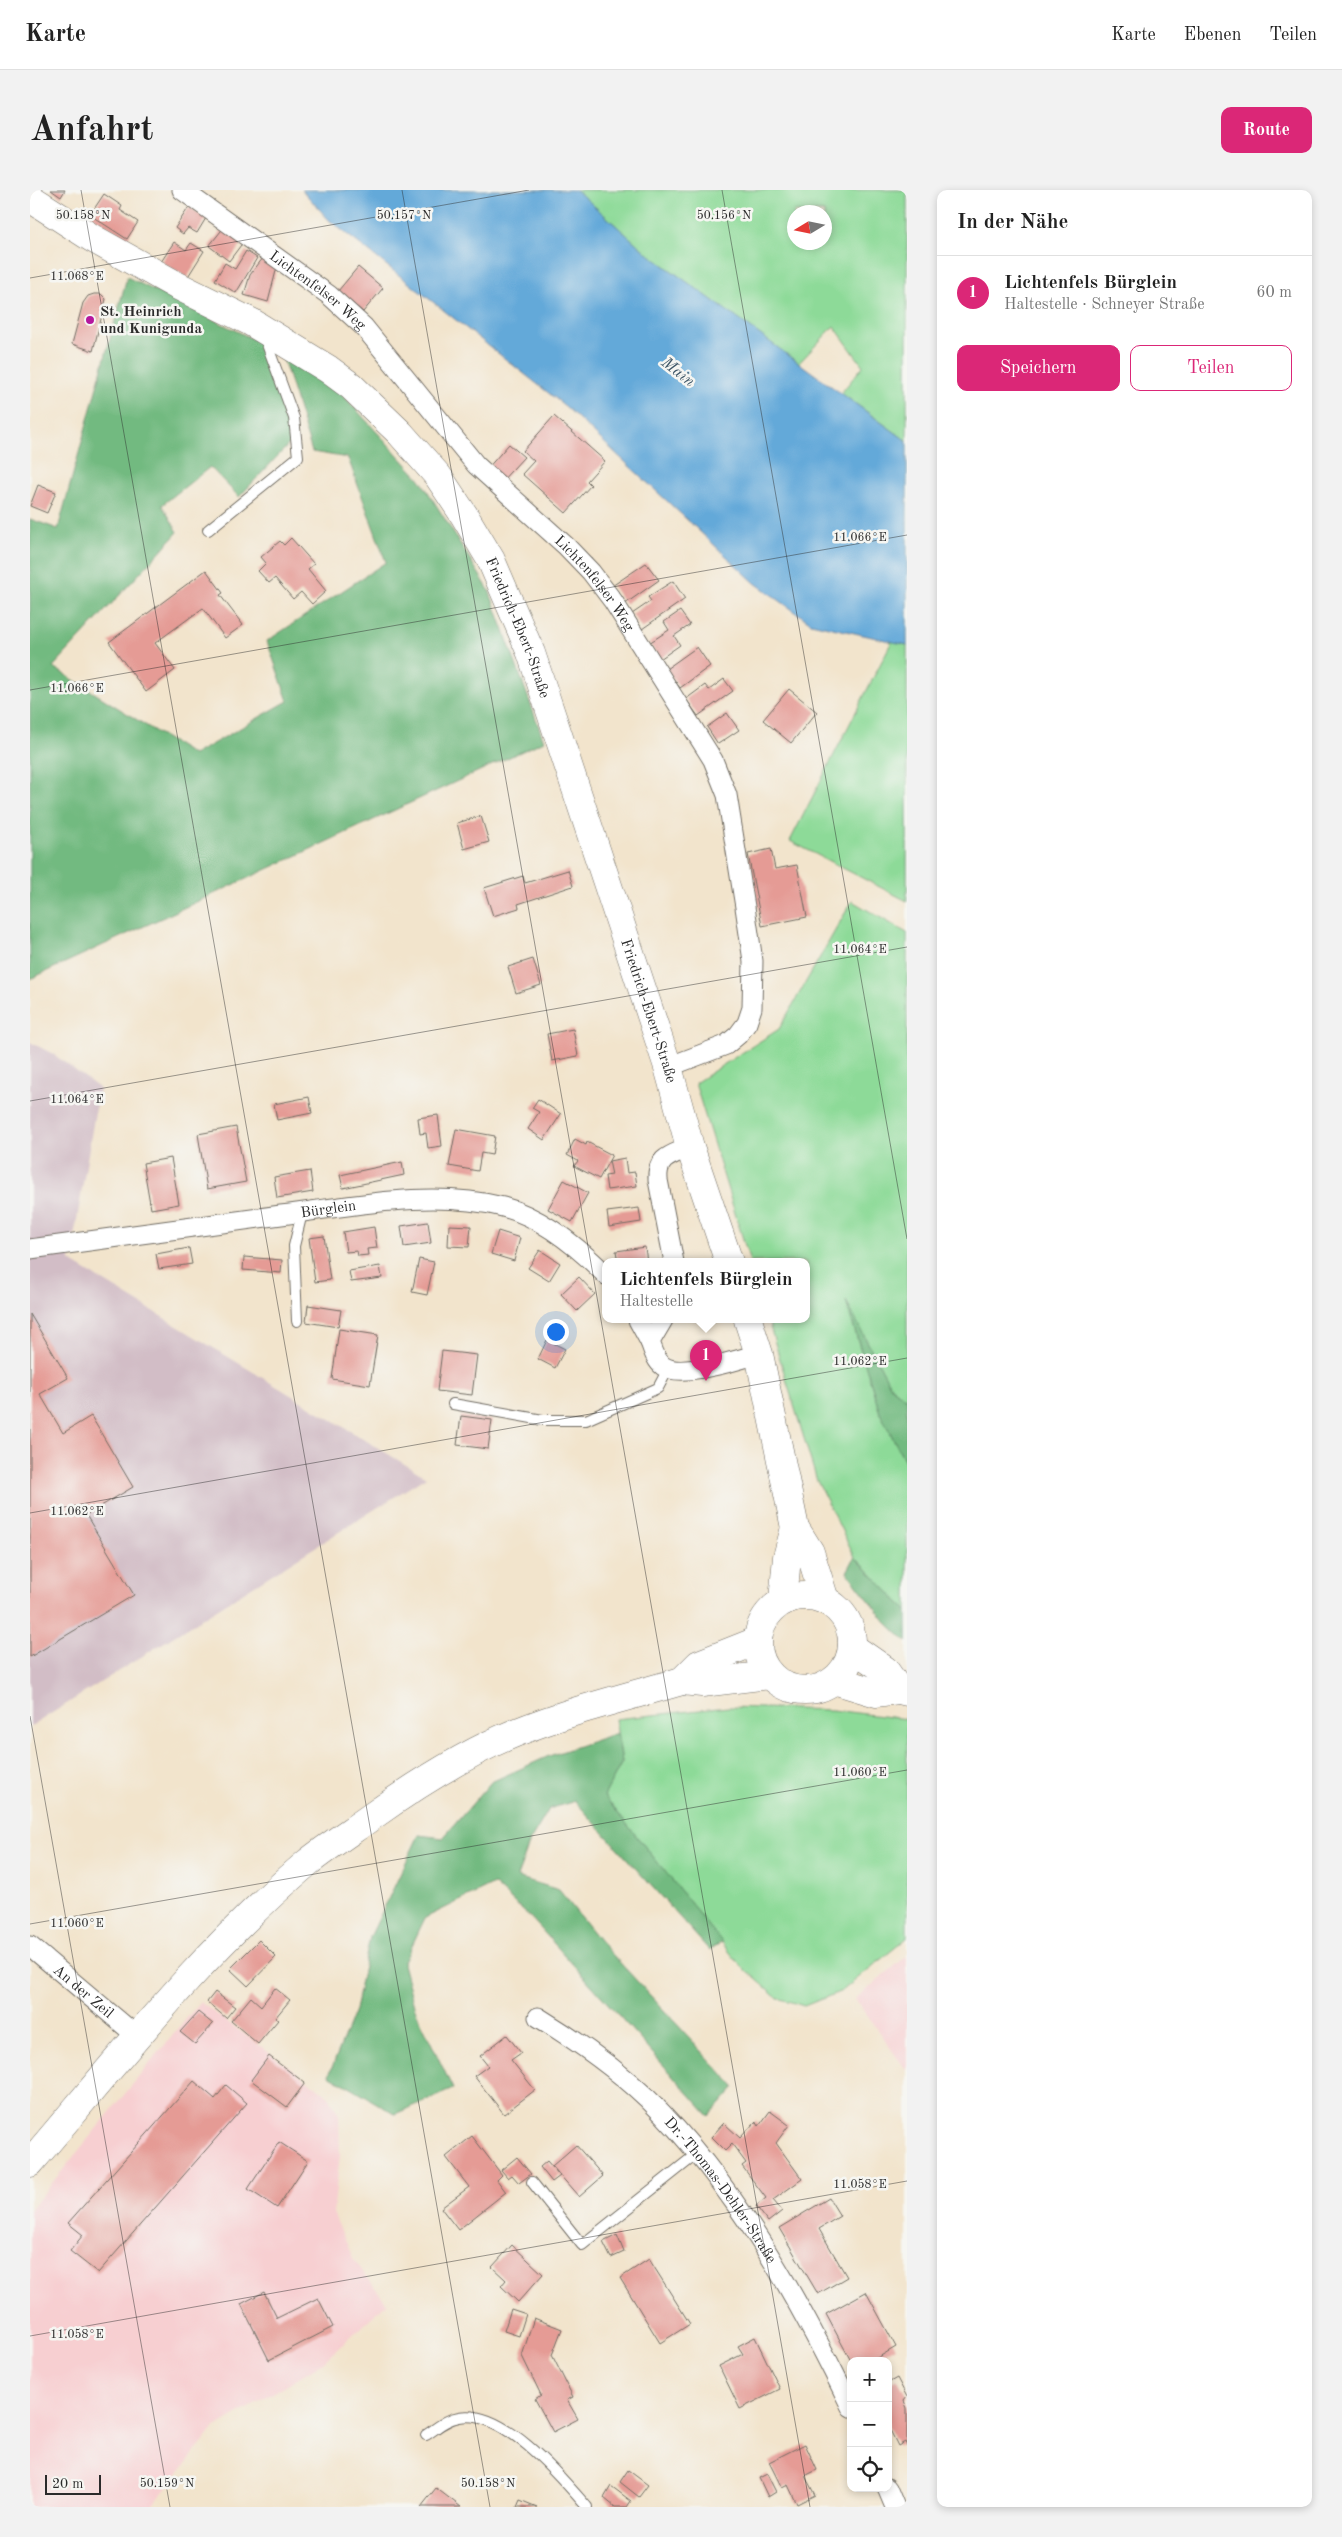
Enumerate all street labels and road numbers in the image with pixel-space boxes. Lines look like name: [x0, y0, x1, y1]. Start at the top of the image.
street label: Lichtenfelser Weg: [266, 249, 368, 334]
street label: Lichtenfelser Weg: [551, 533, 636, 634]
street label: Friedrich-Ebert-Straße: [482, 555, 551, 700]
street label: Friedrich-Ebert-Straße: [617, 937, 678, 1085]
street label: Bürglein: [300, 1199, 357, 1221]
street label: An der Zeil: [50, 1963, 116, 2022]
street label: Dr.-Thomas-Dehler-Straße: [661, 2115, 778, 2266]

